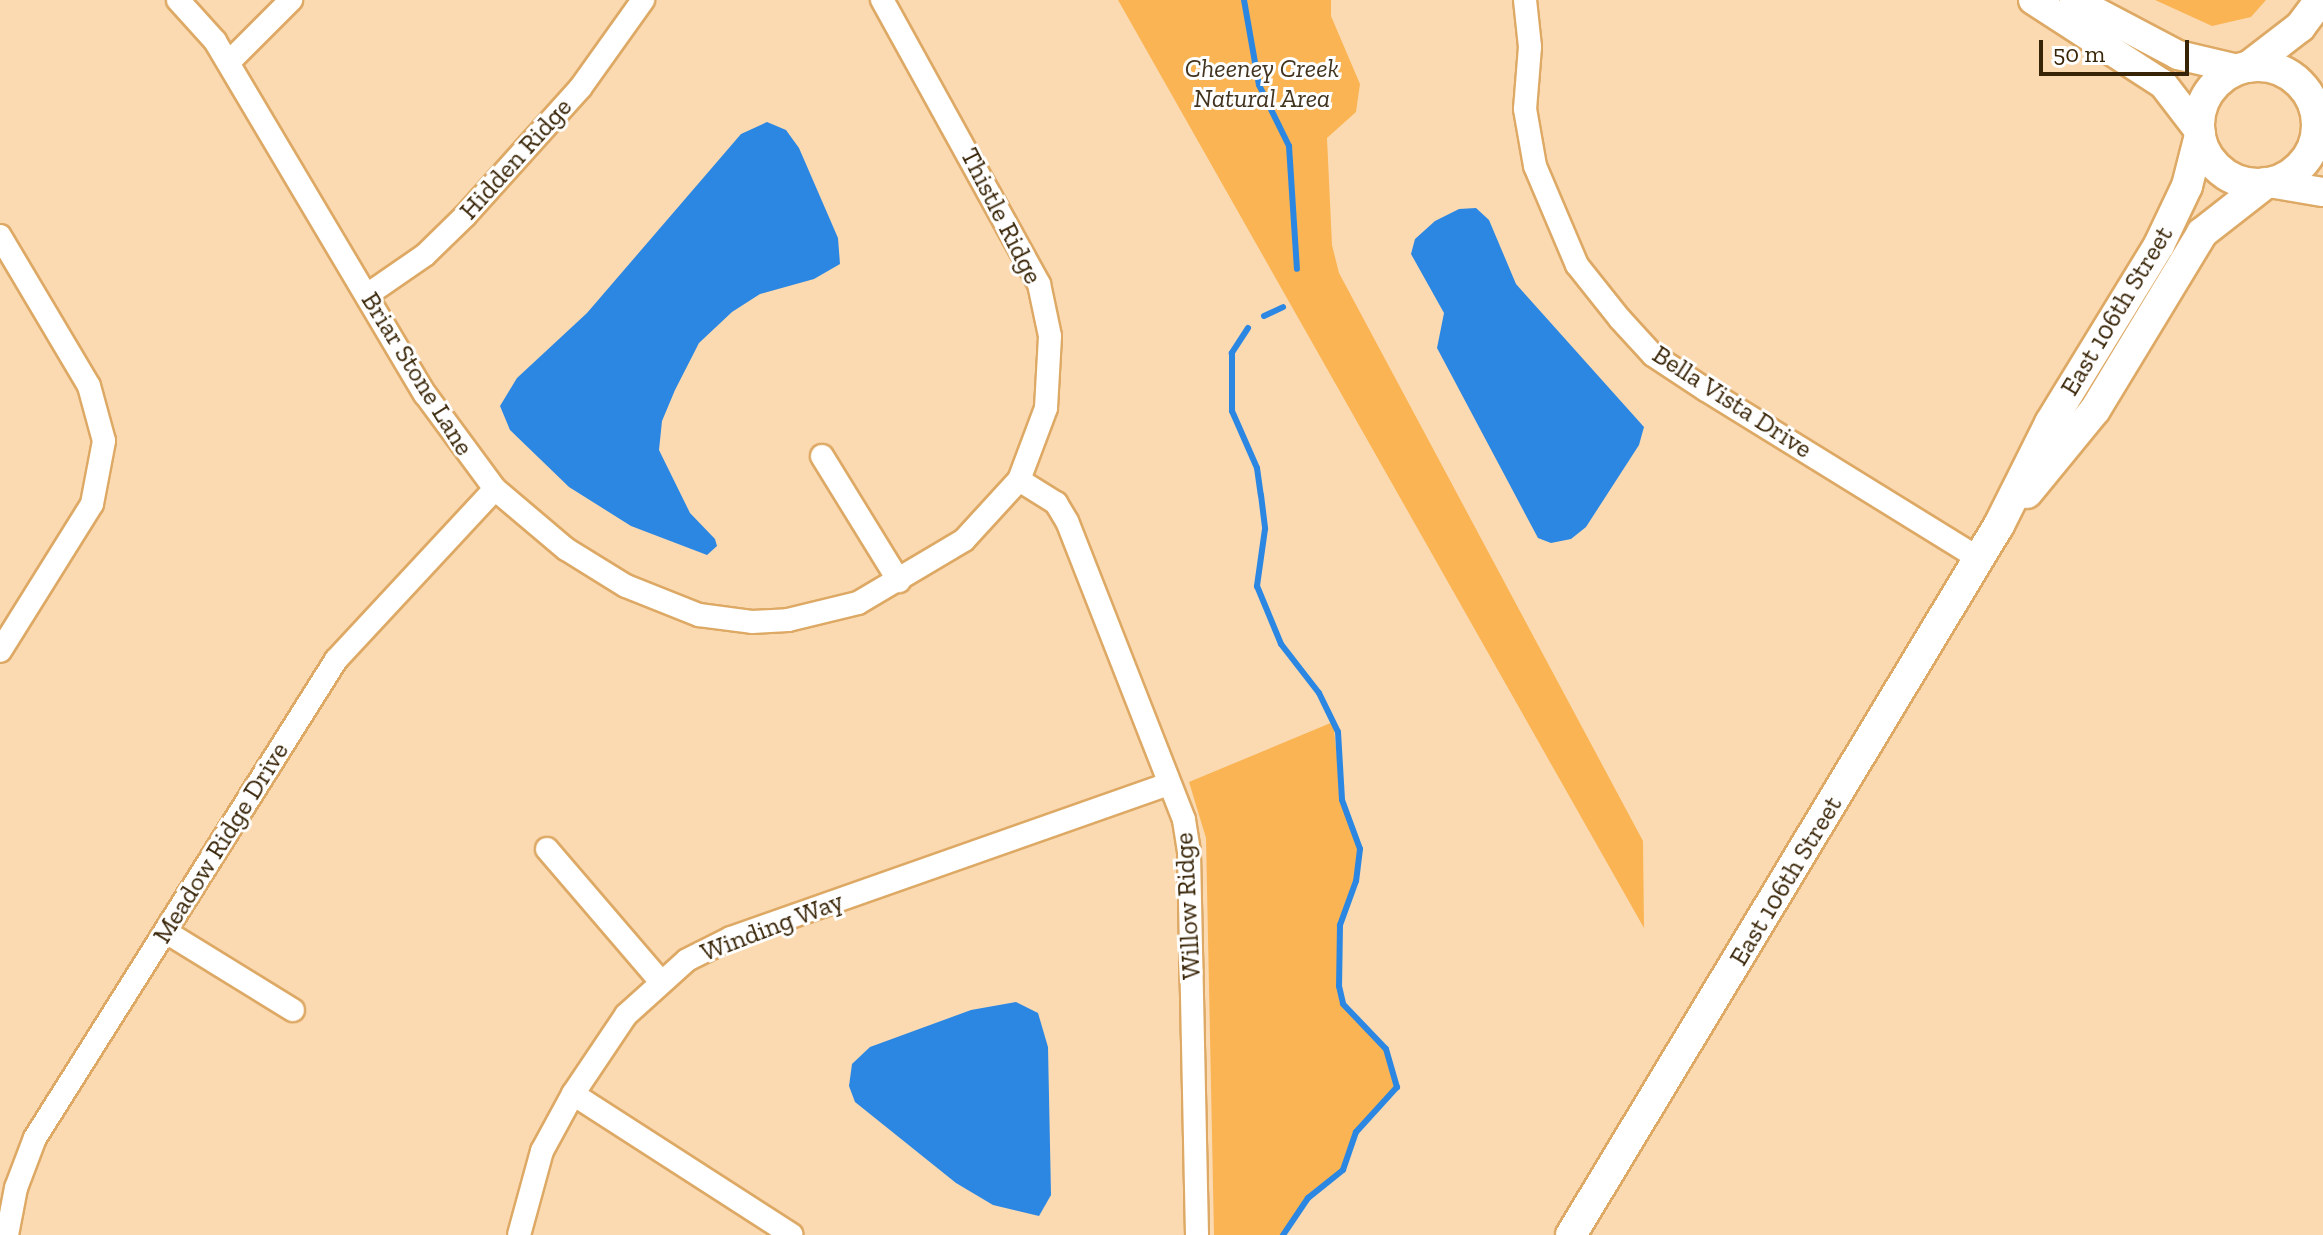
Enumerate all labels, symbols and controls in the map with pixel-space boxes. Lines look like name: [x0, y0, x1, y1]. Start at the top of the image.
scale bar: [2043, 24, 2193, 74]
text: 50 m: [2053, 39, 2105, 68]
park label: Cheeney Creek Natural Area: [1185, 53, 1339, 114]
street label: Hidden Ridge: [453, 92, 579, 226]
street label: Thistle Ridge: [953, 143, 1049, 289]
street label: East 106th Street: [2054, 221, 2180, 401]
street label: Briar Stone Lane: [354, 286, 480, 462]
street label: Bella Vista Drive: [1646, 339, 1818, 465]
street label: Meadow Ridge Drive: [146, 737, 296, 949]
street label: East 106th Street: [1723, 791, 1849, 971]
street label: Willow Ridge: [1169, 831, 1207, 981]
street label: Winding Way: [696, 885, 848, 969]

